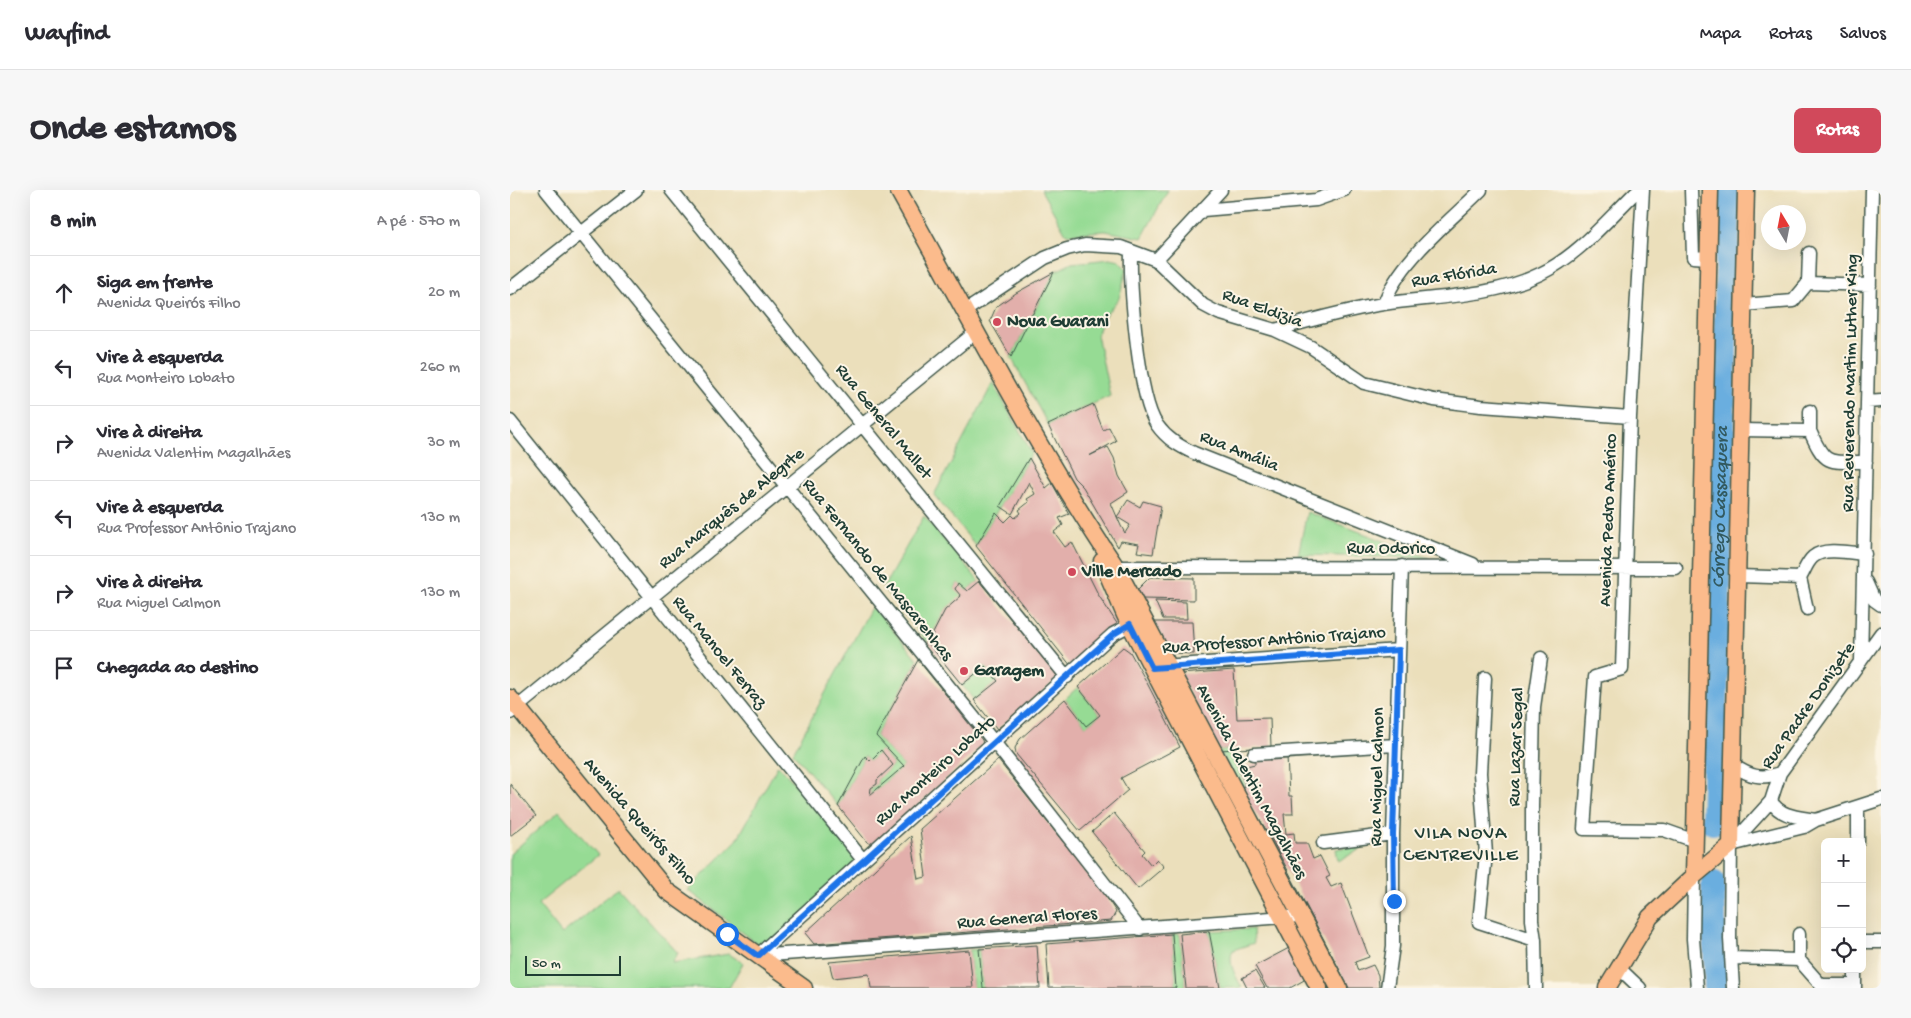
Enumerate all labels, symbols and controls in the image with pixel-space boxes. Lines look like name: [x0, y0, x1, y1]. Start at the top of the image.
text: Wayfind: [25, 20, 109, 49]
text: Mapa: [1700, 24, 1741, 45]
text: Rotas: [1769, 24, 1812, 45]
text: Salvos: [1840, 24, 1886, 45]
button: Rotas: [1794, 108, 1881, 153]
text: Onde estamos: [30, 110, 235, 151]
north arrow: [1761, 205, 1806, 250]
text: 8 min: [50, 210, 96, 235]
text: A pé · 570 m: [377, 213, 460, 232]
street label: Rua Reverendo Martim Luther King: [1838, 254, 1864, 512]
street label: Rua Flórida: [1410, 259, 1499, 293]
text: Siga em frente: [97, 272, 213, 295]
icon: ahead: [50, 279, 78, 307]
text: 20 m: [428, 284, 460, 303]
street label: Rua Eldizia: [1219, 285, 1306, 334]
text: Avenida Queirós Filho: [97, 295, 241, 314]
place label: Nova Guarani: [1007, 312, 1109, 333]
marker: Nova Guarani: [991, 316, 1003, 328]
text: Vire à esquerda: [97, 347, 223, 370]
icon: left: [50, 354, 78, 382]
text: 260 m: [420, 359, 460, 378]
street label: Rua General Mallet: [830, 360, 937, 485]
text: Rua Monteiro Lobato: [97, 370, 235, 389]
text: Vire à direita: [97, 422, 202, 445]
water label: Córrego Cassaquera: [1707, 425, 1735, 588]
street label: Rua Amália: [1196, 427, 1283, 478]
icon: right: [50, 429, 78, 457]
street label: Avenida Pedro Américo: [1595, 433, 1623, 607]
text: 30 m: [427, 434, 460, 453]
street label: Rua Marquês de Alegrte: [655, 443, 810, 574]
text: Avenida Valentim Magalhães: [97, 445, 290, 464]
street label: Rua Fernando de Mascarenhas: [797, 475, 958, 666]
text: Vire à esquerda: [97, 497, 223, 520]
icon: left: [50, 504, 78, 532]
text: 130 m: [421, 509, 460, 528]
text: Rua Professor Antônio Trajano: [97, 520, 296, 539]
street label: Rua Odorico: [1347, 539, 1435, 560]
place label: Ville Mercado: [1081, 562, 1182, 583]
marker: Ville Mercado: [1066, 566, 1078, 578]
text: Vire à direita: [97, 572, 202, 595]
icon: right: [50, 579, 78, 607]
text: 130 m: [421, 584, 460, 603]
street label: Rua Manoel Ferraz: [667, 592, 772, 715]
text: Rua Miguel Calmon: [97, 595, 221, 614]
street label: Rua Professor Antônio Trajano: [1161, 623, 1387, 659]
street label: Rua Padre Donizete: [1757, 638, 1861, 773]
icon: arrive: [50, 654, 78, 682]
text: Chegada ao destino: [97, 657, 258, 680]
place label: Garagem: [974, 661, 1044, 682]
marker: Garagem: [958, 665, 970, 677]
street label: Avenida Valentim Magalhães: [1191, 681, 1312, 884]
street label: Rua Lazar Segal: [1504, 687, 1530, 807]
street label: Rua Miguel Calmon: [1366, 707, 1390, 847]
street label: Rua Monteiro Lobato: [871, 711, 1001, 831]
street label: Avenida Queirós Filho: [578, 754, 700, 890]
district label: VILA NOVA CENTREVILLE: [1403, 823, 1519, 868]
map controls: [1821, 838, 1866, 973]
button: +: [1821, 838, 1866, 883]
button: −: [1821, 883, 1866, 928]
route end: [1383, 890, 1406, 913]
street label: Rua General Flores: [956, 904, 1099, 934]
route start: [716, 923, 739, 946]
button: locate: [1821, 928, 1866, 973]
scale bar: [525, 953, 621, 976]
text: 50 m: [532, 956, 561, 973]

